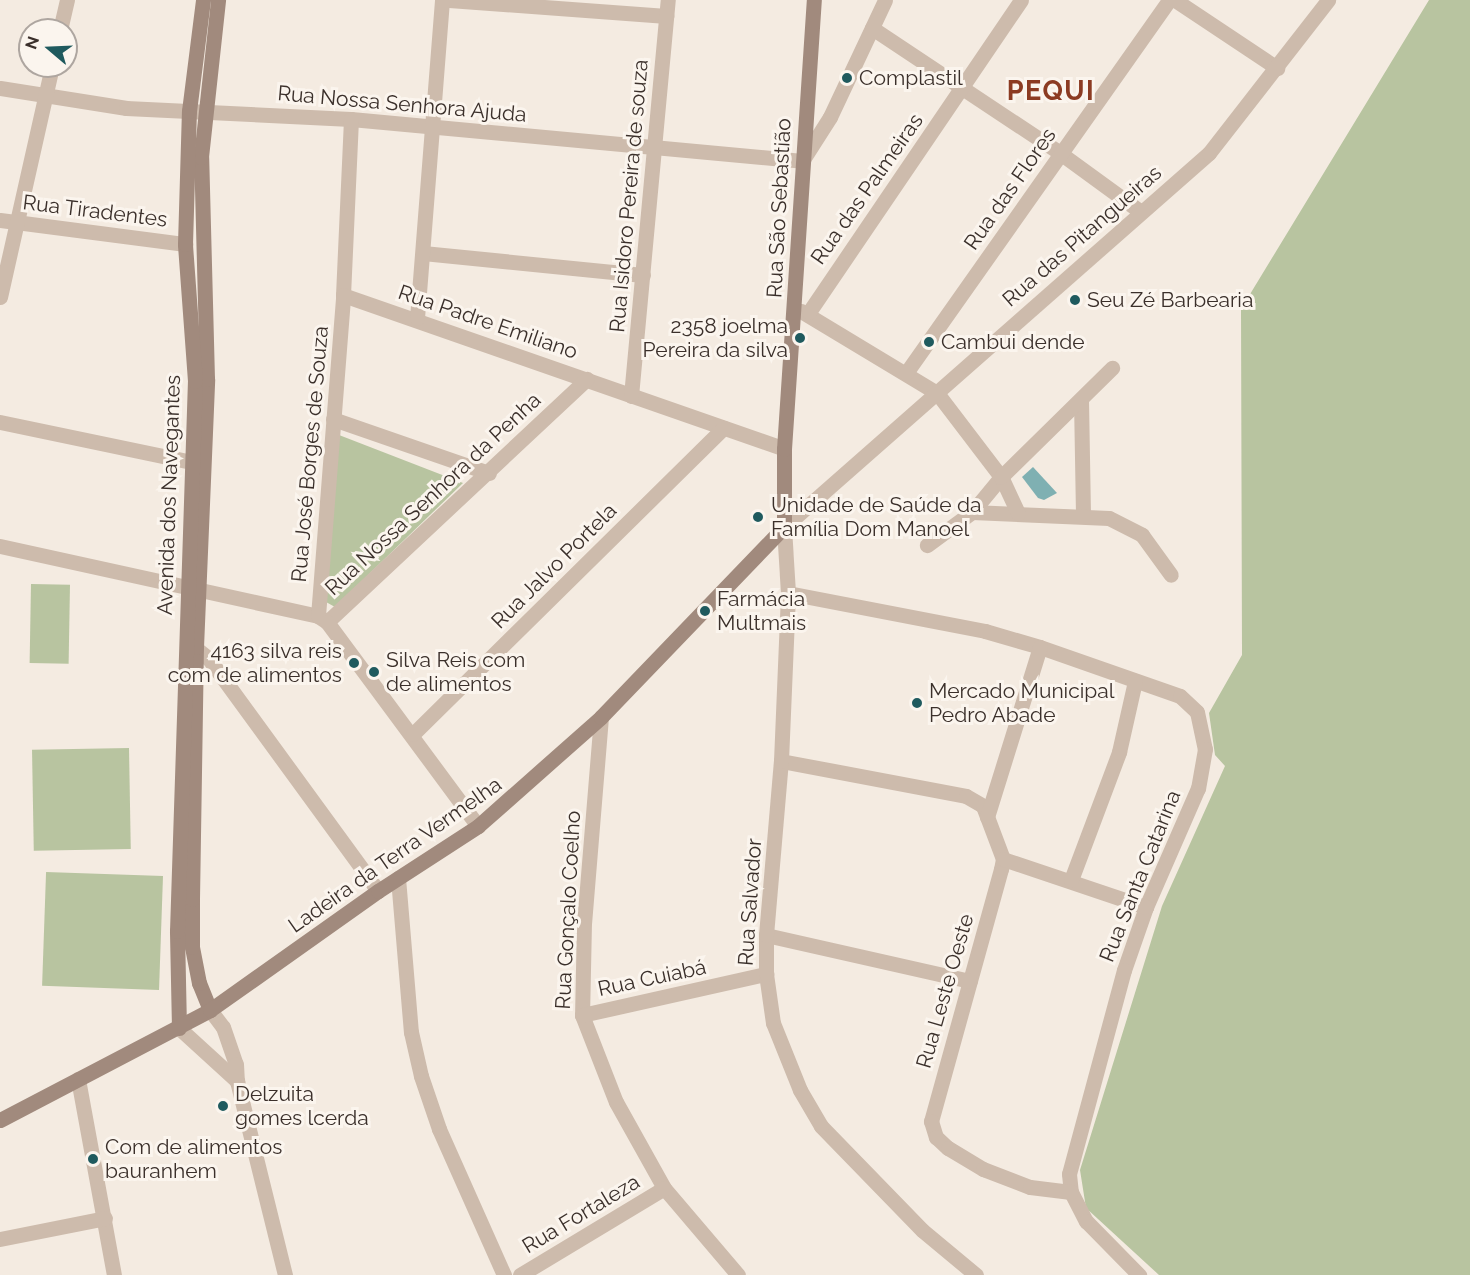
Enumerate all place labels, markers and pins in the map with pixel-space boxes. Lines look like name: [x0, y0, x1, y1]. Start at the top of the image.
place label: Complastil: [859, 65, 963, 91]
marker: Complastil: [840, 71, 854, 85]
place label: Seu Zé Barbearia: [1087, 287, 1253, 313]
marker: Seu Zé Barbearia: [1068, 293, 1082, 307]
place label: 2358 joelma Pereira da silva: [642, 313, 788, 363]
place label: Cambui dende: [941, 329, 1085, 355]
marker: 2358 joelma Pereira da silva: [793, 331, 807, 345]
marker: Cambui dende: [922, 335, 936, 349]
place label: Unidade de Saúde da Família Dom Manoel: [771, 492, 981, 542]
marker: Unidade de Saúde da Família Dom Manoel: [749, 508, 767, 526]
place label: Farmácia Multmais: [717, 586, 806, 636]
marker: Farmácia Multmais: [698, 604, 712, 618]
place label: 4163 silva reis com de alimentos: [168, 638, 342, 688]
place label: Silva Reis com de alimentos: [386, 647, 525, 697]
marker: 4163 silva reis com de alimentos: [347, 656, 361, 670]
marker: Silva Reis com de alimentos: [367, 665, 381, 679]
place label: Mercado Municipal Pedro Abade: [929, 678, 1114, 728]
marker: Mercado Municipal Pedro Abade: [910, 696, 924, 710]
place label: Delzuita gomes lcerda: [235, 1081, 369, 1131]
marker: Delzuita gomes lcerda: [216, 1099, 230, 1113]
place label: Com de alimentos bauranhem: [105, 1134, 282, 1184]
marker: Com de alimentos bauranhem: [86, 1152, 100, 1166]

